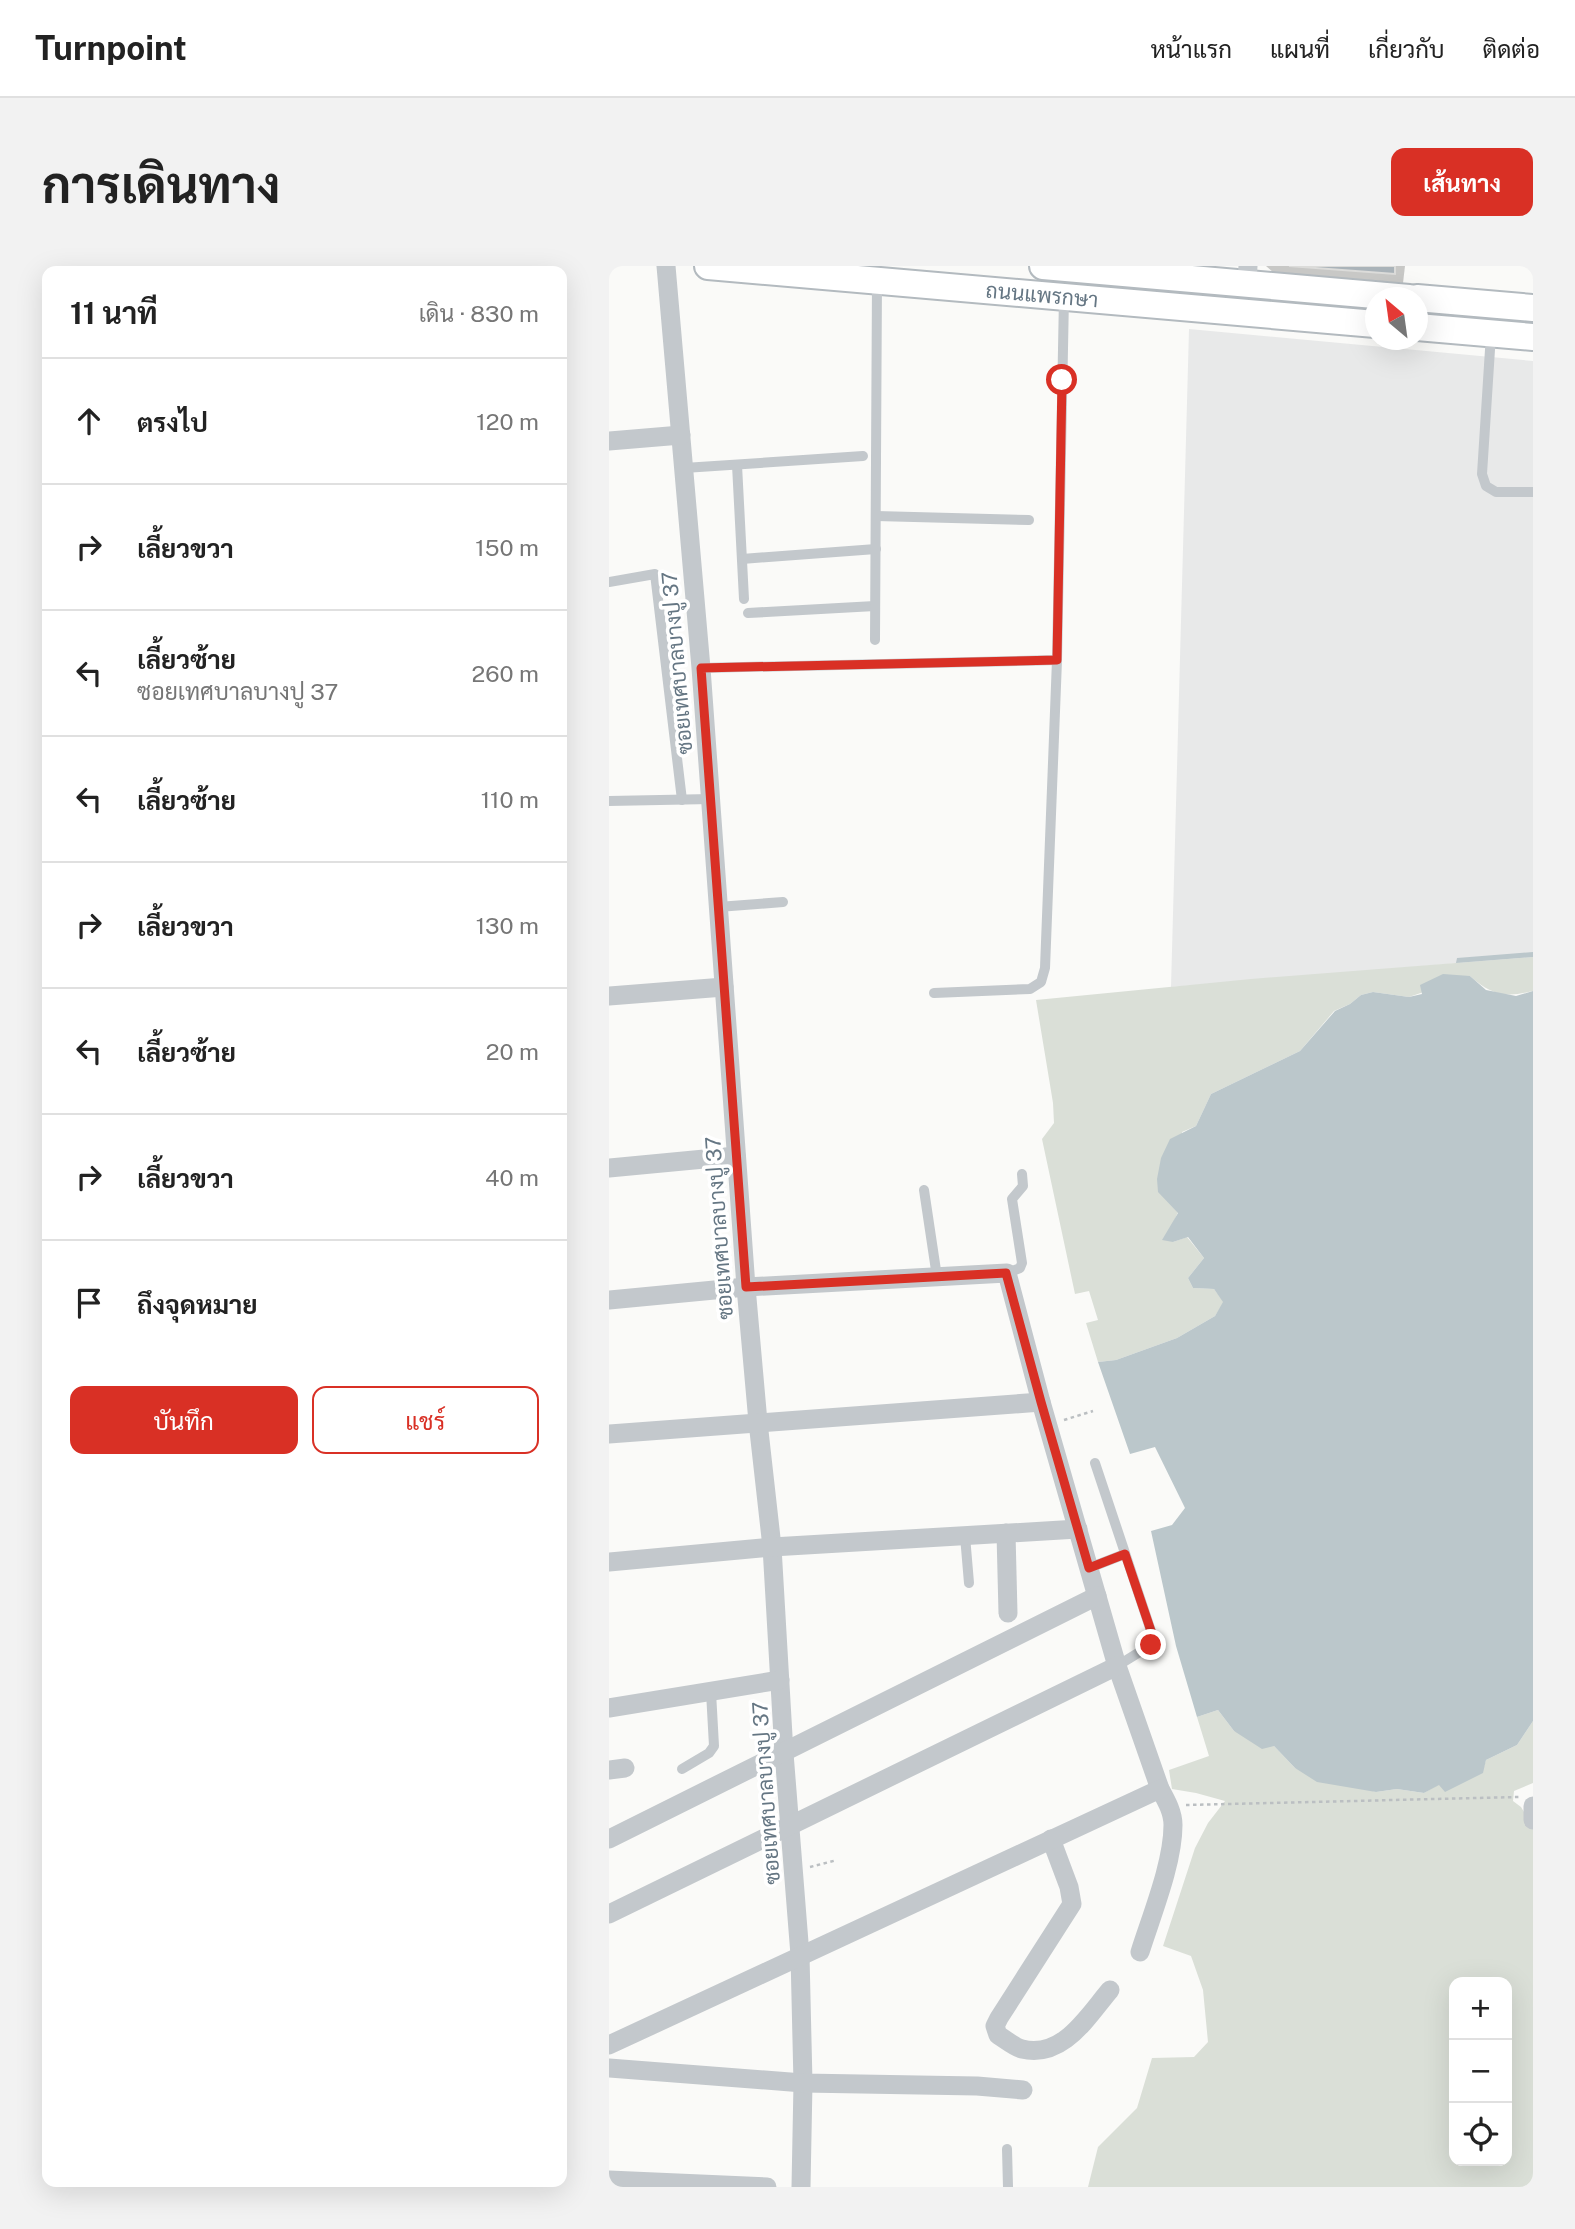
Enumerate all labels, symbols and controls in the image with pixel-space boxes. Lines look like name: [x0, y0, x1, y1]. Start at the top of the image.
text: Turnpoint: [35, 29, 187, 67]
text: หน้าแรก: [1151, 35, 1232, 63]
text: แผนที่: [1270, 35, 1330, 63]
text: เกี่ยวกับ: [1368, 35, 1445, 63]
text: ติดต่อ: [1483, 35, 1540, 63]
button: เส้นทาง: [1391, 148, 1533, 216]
text: การเดินทาง: [42, 156, 280, 214]
street label: ถนนแพรกษา: [985, 278, 1099, 312]
north arrow: [1365, 287, 1428, 350]
text: 11 นาที: [70, 295, 158, 331]
text: เดิน · 830 m: [419, 300, 539, 327]
route start: [1046, 364, 1077, 395]
icon: ahead: [70, 402, 108, 440]
text: ตรงไป: [137, 407, 208, 438]
text: 120 m: [476, 408, 539, 435]
icon: right: [70, 528, 108, 566]
text: เลี้ยวขวา: [137, 533, 234, 564]
text: 150 m: [475, 534, 539, 561]
street label: ซอยเทศบาลบางปู 37: [657, 570, 700, 756]
text: เลี้ยวซ้าย: [137, 644, 236, 675]
icon: left: [70, 654, 108, 692]
text: 260 m: [472, 660, 539, 687]
text: ซอยเทศบาลบางปู 37: [137, 678, 338, 705]
icon: left: [70, 780, 108, 818]
text: เลี้ยวซ้าย: [137, 785, 236, 816]
text: 110 m: [481, 786, 539, 813]
icon: right: [70, 906, 108, 944]
text: เลี้ยวขวา: [137, 911, 234, 942]
text: 130 m: [476, 912, 539, 939]
icon: left: [70, 1032, 108, 1070]
text: เลี้ยวซ้าย: [137, 1037, 236, 1068]
text: 20 m: [486, 1038, 539, 1065]
street label: ซอยเทศบาลบางปู 37: [700, 1135, 741, 1321]
icon: right: [70, 1158, 108, 1196]
text: เลี้ยวขวา: [137, 1163, 234, 1194]
text: 40 m: [485, 1164, 539, 1191]
icon: arrive: [70, 1284, 108, 1322]
text: ถึงจุดหมาย: [137, 1289, 258, 1320]
button: บันทึก: [70, 1386, 298, 1454]
button: แชร์: [312, 1386, 539, 1454]
route end: [1135, 1629, 1166, 1660]
street label: ซอยเทศบาลบางปู 37: [747, 1700, 788, 1886]
map controls: [1449, 1977, 1512, 2166]
button: +: [1449, 1977, 1512, 2040]
button: −: [1449, 2040, 1512, 2103]
button: locate: [1449, 2103, 1512, 2166]

